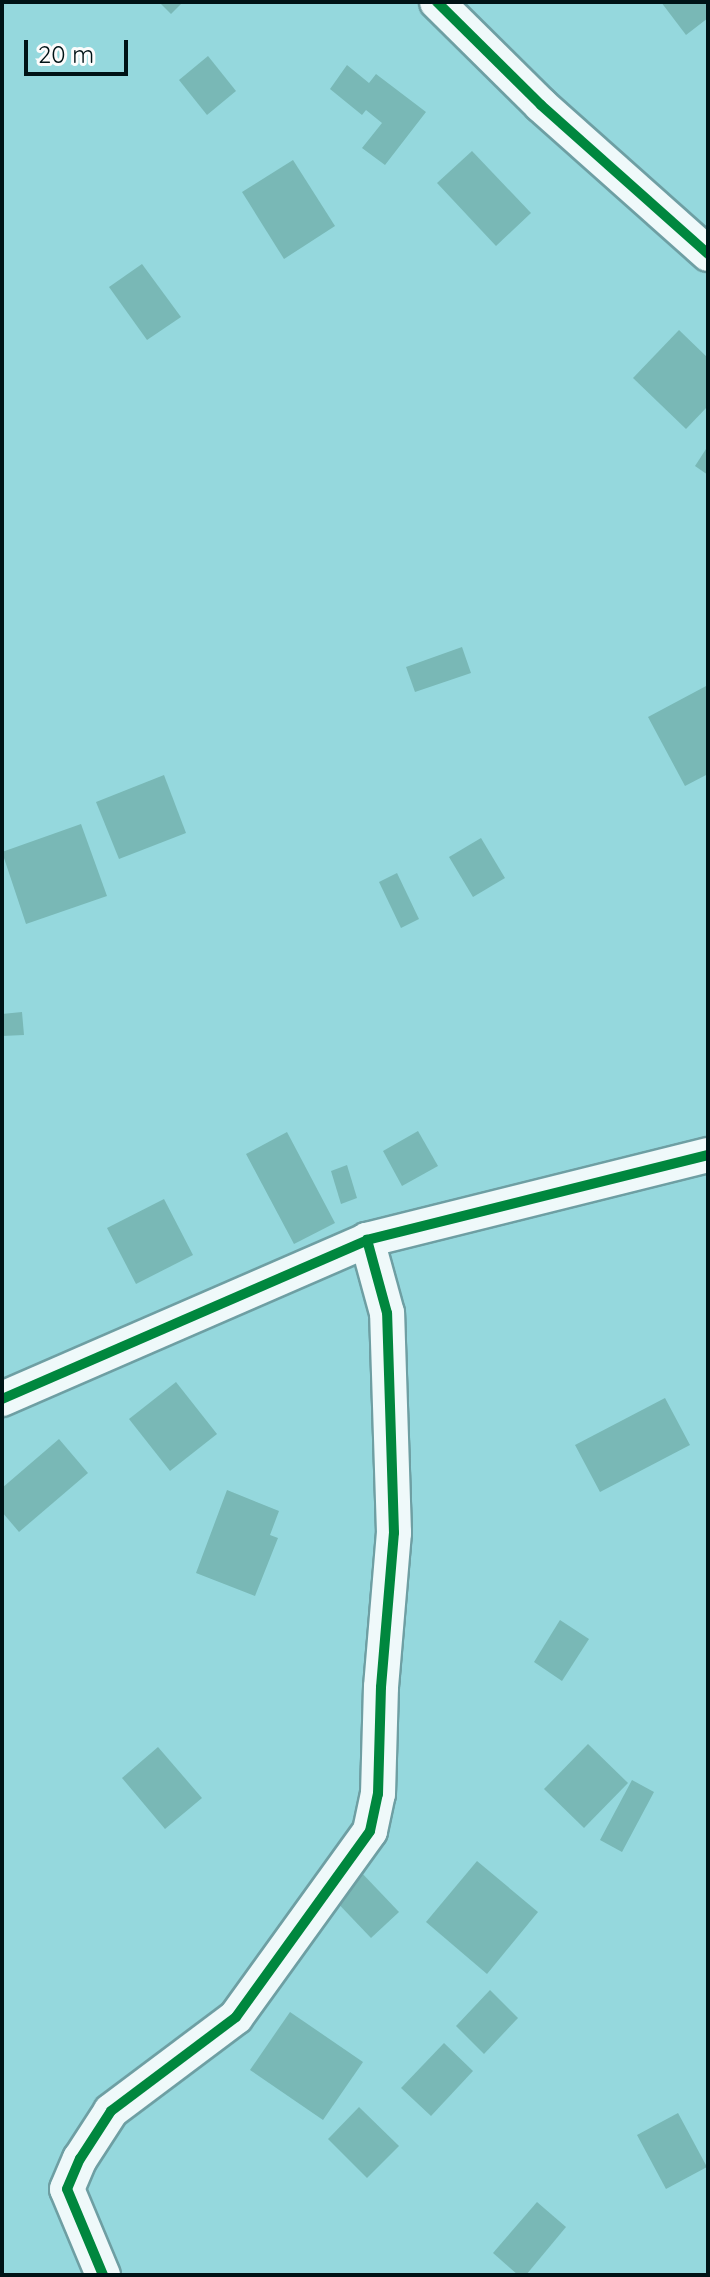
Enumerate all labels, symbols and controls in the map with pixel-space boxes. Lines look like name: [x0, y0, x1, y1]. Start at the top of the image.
scale bar: [28, 24, 132, 74]
text: 20 m: [38, 39, 94, 69]

